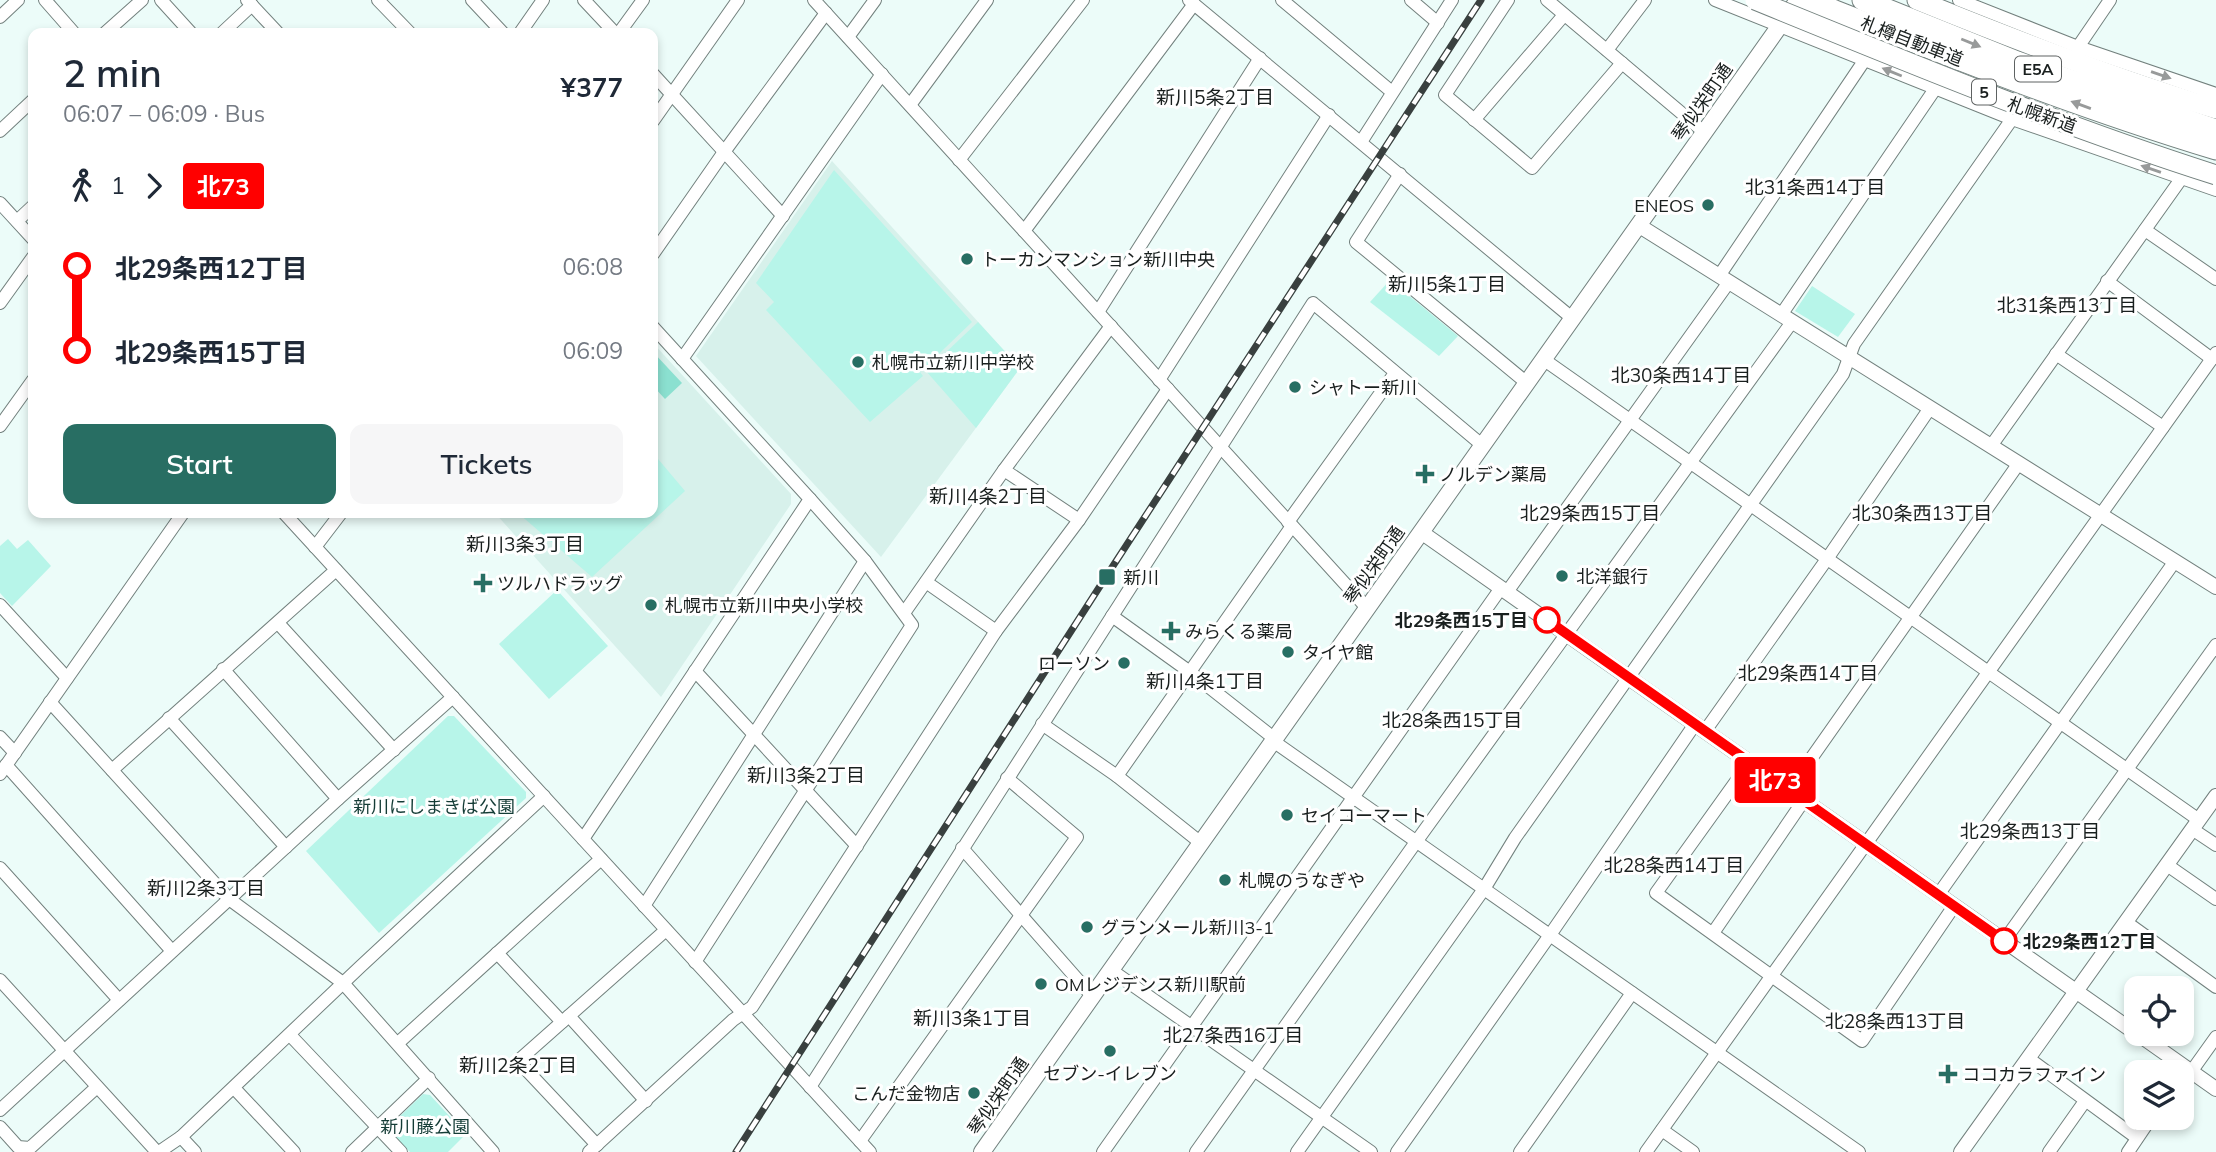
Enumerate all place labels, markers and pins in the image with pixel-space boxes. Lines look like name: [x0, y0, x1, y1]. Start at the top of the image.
place label: ENEOS: [1634, 194, 1694, 217]
marker: ENEOS: [1700, 197, 1716, 213]
place label: トーカンマンション新川中央: [981, 248, 1215, 271]
marker: トーカンマンション新川中央: [959, 251, 975, 267]
place label: 札幌市立新川中学校: [872, 351, 1034, 374]
marker: 札幌市立新川中学校: [850, 354, 866, 370]
place label: シャトー新川: [1309, 376, 1417, 399]
marker: シャトー新川: [1287, 379, 1303, 395]
place label: ノルデン薬局: [1439, 463, 1547, 486]
marker: ノルデン薬局: [1417, 466, 1433, 482]
place label: 北洋銀行: [1576, 565, 1648, 588]
place label: 新川: [1123, 566, 1159, 589]
marker: 新川: [1097, 567, 1117, 587]
marker: 北洋銀行: [1554, 568, 1570, 584]
place label: ツルハドラッグ: [497, 572, 623, 595]
marker: ツルハドラッグ: [475, 575, 491, 591]
place label: 札幌市立新川中央小学校: [665, 594, 863, 617]
marker: 札幌市立新川中央小学校: [643, 597, 659, 613]
marker: 北29条西15丁目: [1534, 607, 1560, 633]
place label: 北29条西15丁目: [1395, 609, 1528, 632]
place label: みらくる薬局: [1185, 620, 1293, 643]
marker: みらくる薬局: [1163, 623, 1179, 639]
place label: タイヤ館: [1302, 641, 1373, 664]
marker: タイヤ館: [1280, 644, 1296, 660]
place label: ローソン: [1038, 652, 1110, 675]
marker: ローソン: [1116, 655, 1132, 671]
place label: セイコーマート: [1301, 804, 1427, 827]
marker: セイコーマート: [1279, 807, 1295, 823]
place label: 札幌のうなぎや: [1239, 869, 1365, 892]
marker: 札幌のうなぎや: [1217, 872, 1233, 888]
place label: グランメール新川3-1: [1101, 916, 1274, 939]
marker: グランメール新川3-1: [1079, 919, 1095, 935]
marker: 北29条西12丁目: [1991, 928, 2017, 954]
place label: 北29条西12丁目: [2023, 930, 2156, 953]
place label: OMレジデンス新川駅前: [1055, 973, 1246, 996]
marker: OMレジデンス新川駅前: [1033, 976, 1049, 992]
marker: セブン-イレブン: [1102, 1043, 1118, 1059]
place label: セブン-イレブン: [1043, 1062, 1177, 1085]
place label: ココカラファイン: [1962, 1063, 2106, 1086]
marker: ココカラファイン: [1940, 1066, 1956, 1082]
place label: こんだ金物店: [852, 1082, 960, 1105]
marker: こんだ金物店: [966, 1085, 982, 1101]

